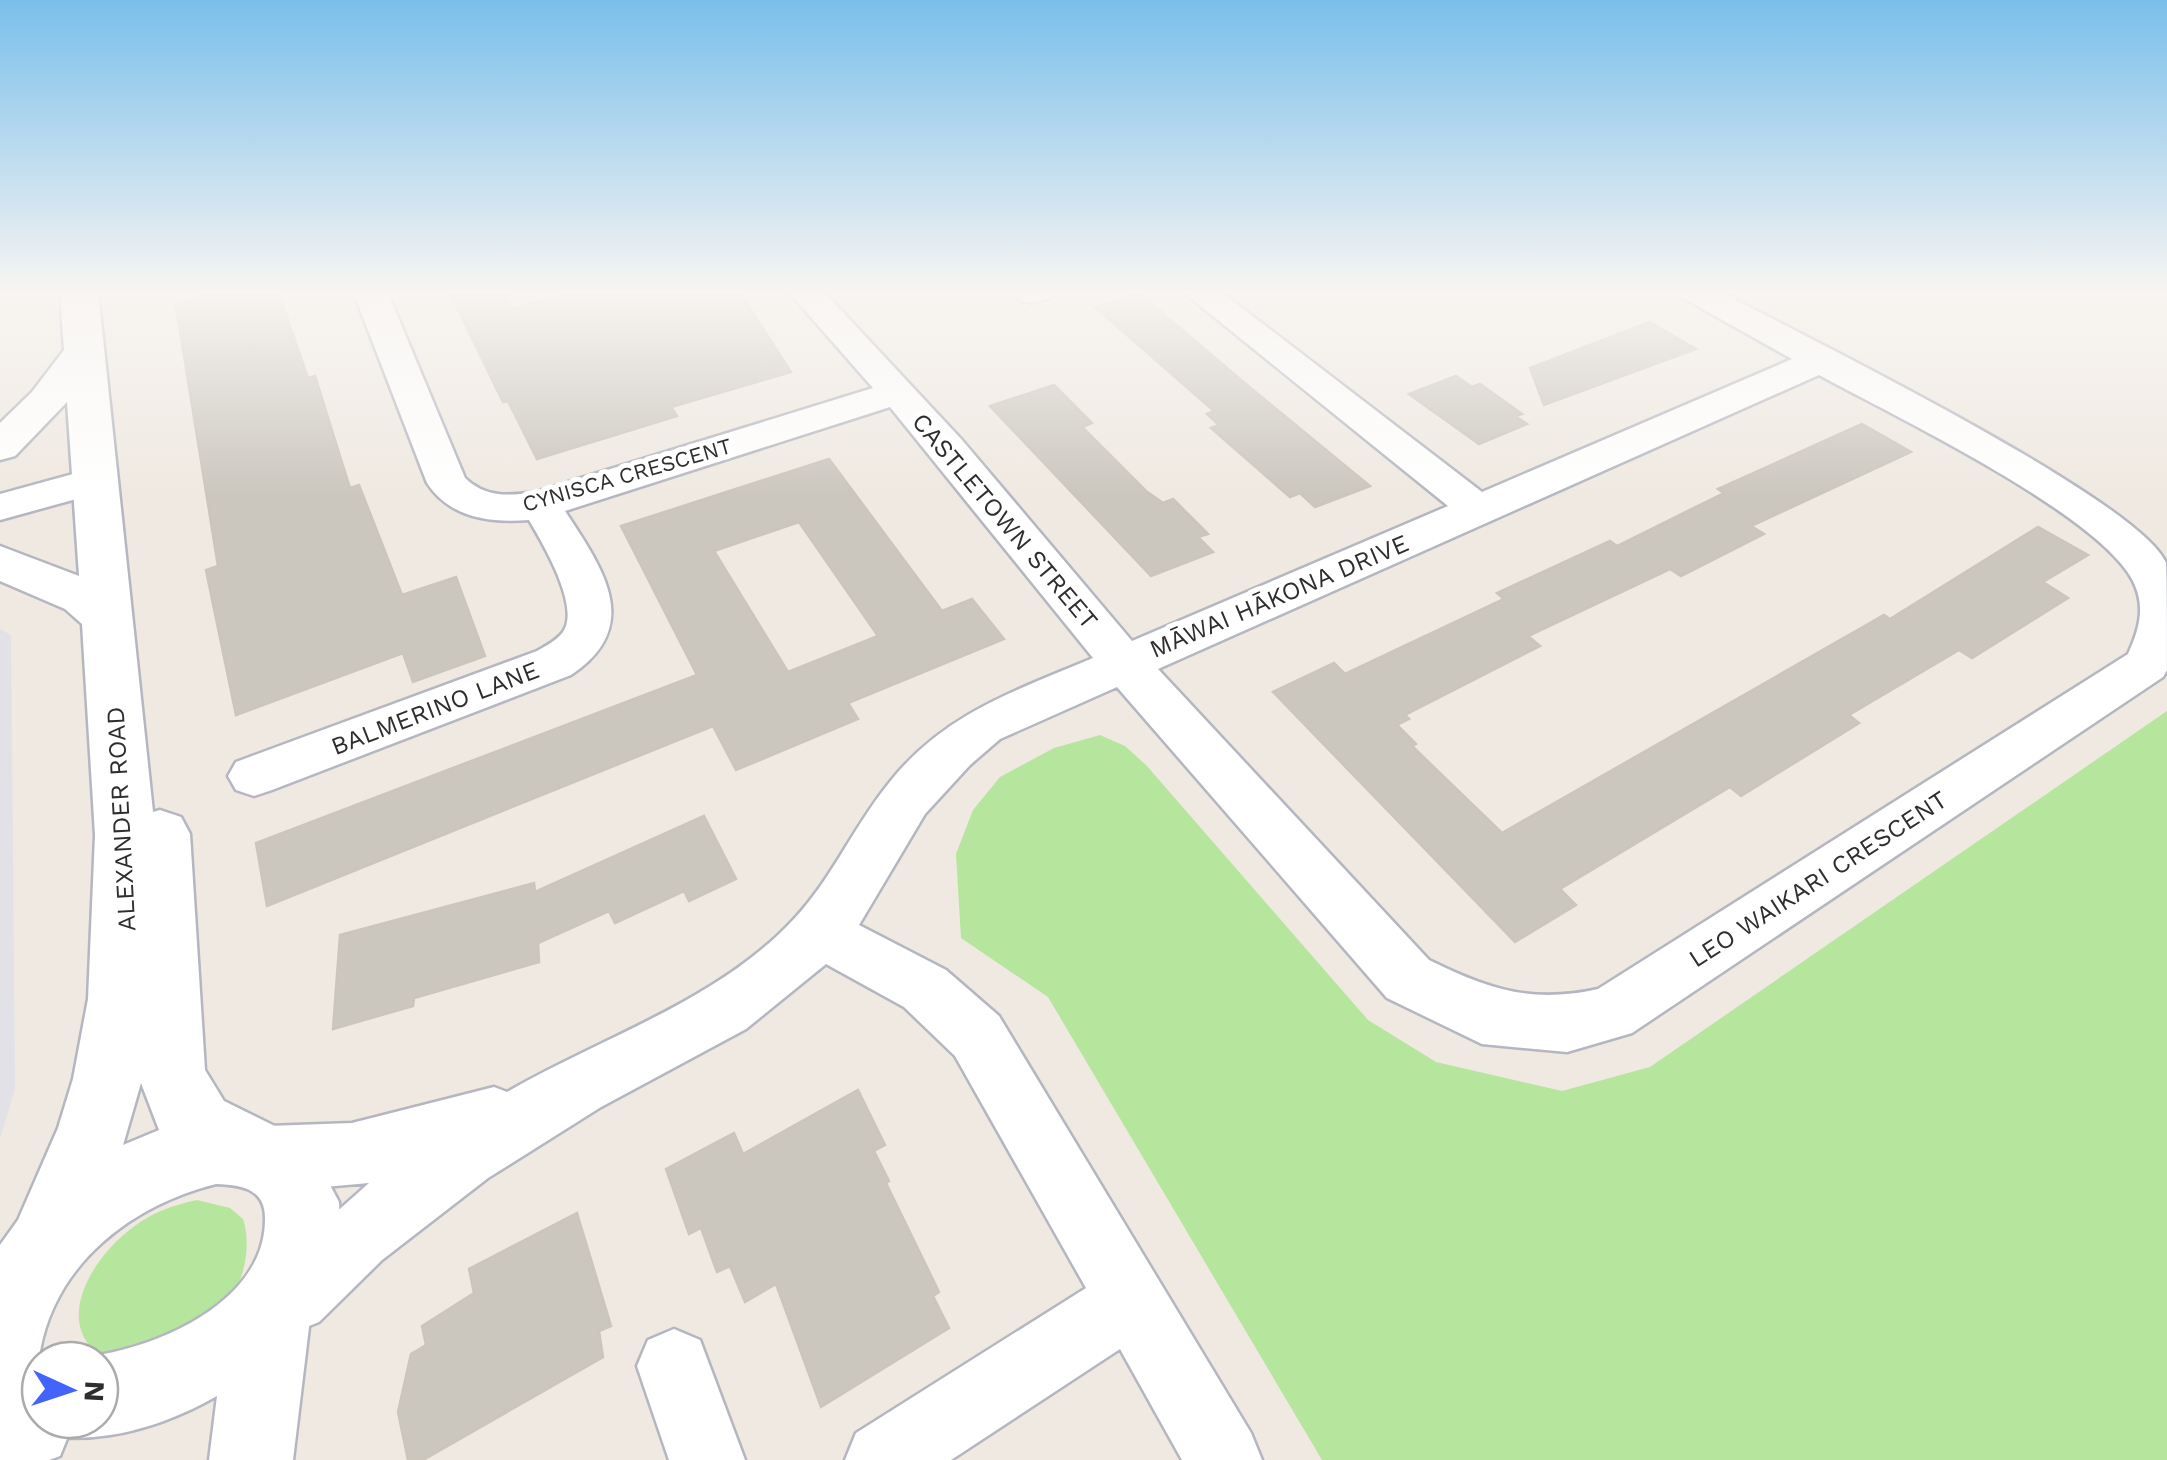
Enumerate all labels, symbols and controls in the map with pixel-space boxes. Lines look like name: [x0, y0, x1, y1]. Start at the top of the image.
street label: CASTLETOWN STREET: [906, 407, 1104, 635]
street label: CYNISCA CRESCENT: [519, 433, 735, 517]
street label: MĀWAI HĀKONA DRIVE: [1145, 528, 1413, 664]
street label: BALMERINO LANE: [327, 655, 543, 761]
street label: ALEXANDER ROAD: [101, 706, 141, 932]
street label: LEO WAIKARI CRESCENT: [1684, 785, 1952, 973]
north arrow: [20, 1340, 120, 1440]
text: N: [77, 1380, 111, 1403]

